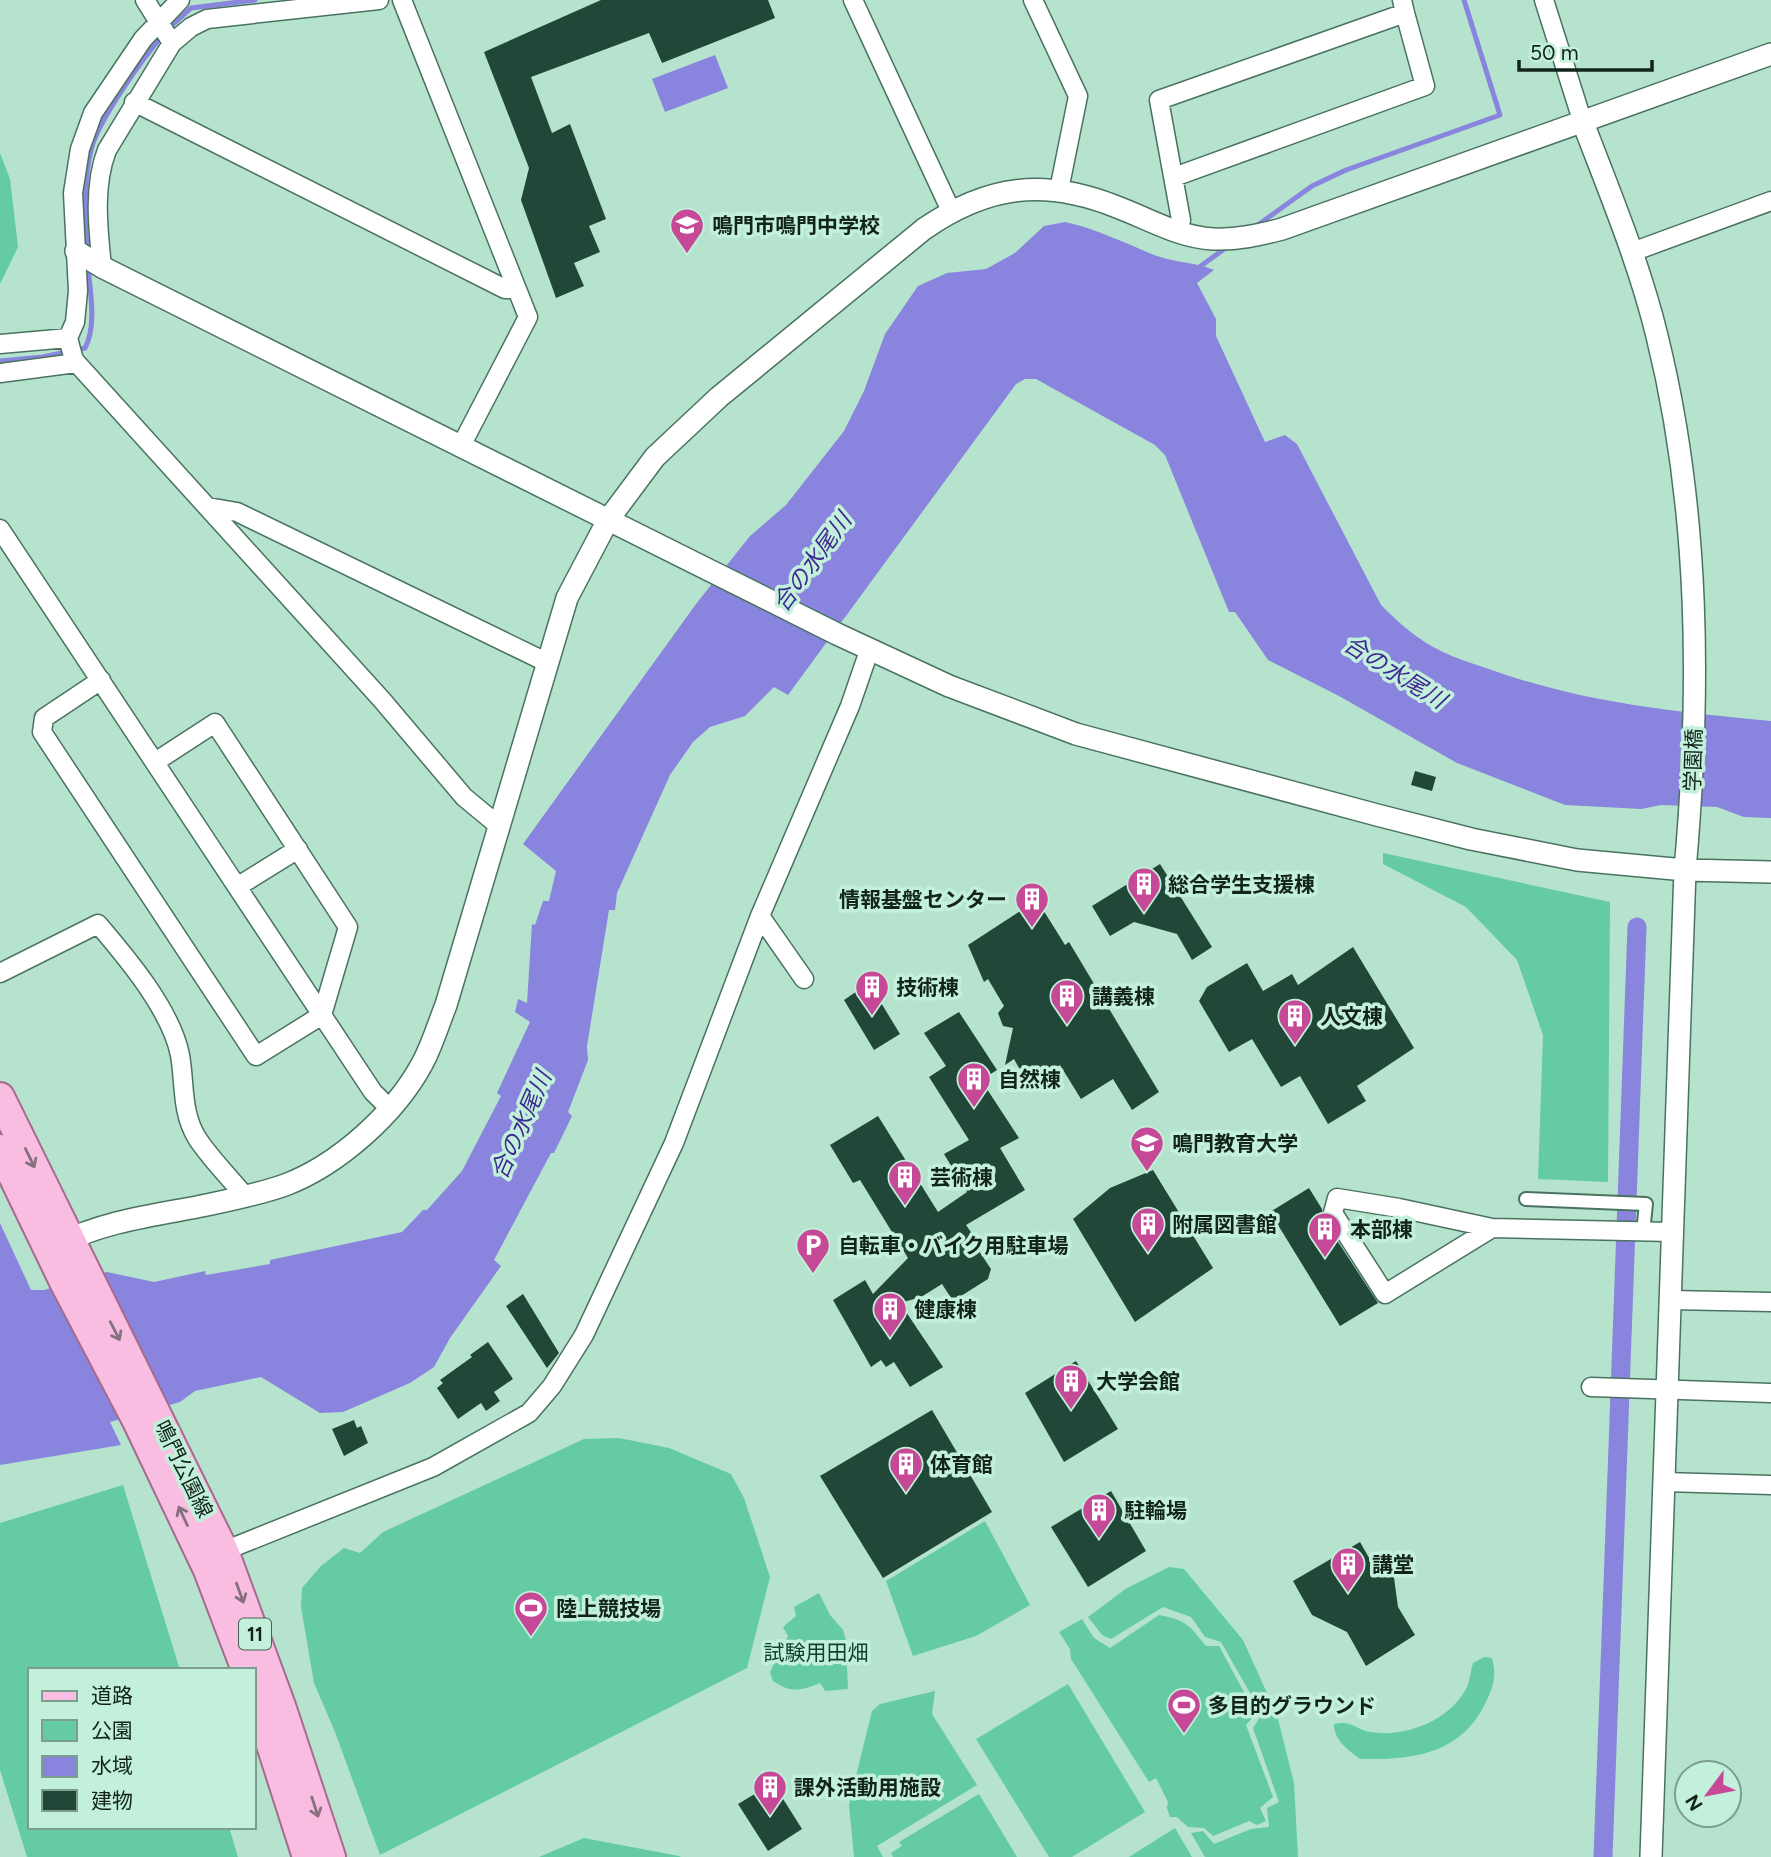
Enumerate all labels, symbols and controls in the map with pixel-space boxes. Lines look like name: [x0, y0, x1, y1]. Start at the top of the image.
scale bar: [1519, 28, 1652, 72]
text: 50 m: [1530, 40, 1579, 65]
school or university icon: 鳴門市鳴門中学校: [668, 206, 706, 255]
place label: 鳴門市鳴門中学校: [712, 213, 880, 238]
water label: 合の水尾川: [767, 505, 859, 617]
water label: 合の水尾川: [1339, 630, 1454, 716]
street label: 学園橋: [1679, 728, 1707, 792]
building icon: 総合学生支援棟: [1125, 865, 1163, 914]
place label: 総合学生支援棟: [1168, 872, 1315, 897]
building icon: 情報基盤センター: [1013, 880, 1051, 929]
place label: 情報基盤センター: [839, 887, 1007, 912]
building icon: 技術棟: [853, 968, 891, 1017]
place label: 技術棟: [896, 975, 959, 1000]
building icon: 講義棟: [1048, 977, 1086, 1026]
place label: 講義棟: [1092, 984, 1155, 1009]
building icon: 人文棟: [1276, 997, 1314, 1046]
place label: 人文棟: [1320, 1004, 1383, 1029]
building icon: 自然棟: [955, 1060, 993, 1109]
water label: 合の水尾川: [485, 1064, 558, 1183]
place label: 自然棟: [998, 1067, 1061, 1092]
school or university icon: 鳴門教育大学: [1128, 1124, 1166, 1173]
place label: 鳴門教育大学: [1172, 1131, 1298, 1156]
one-way arrow: [23, 1147, 37, 1168]
building icon: 芸術棟: [886, 1158, 924, 1207]
place label: 芸術棟: [930, 1165, 993, 1190]
building icon: 附属図書館: [1129, 1205, 1167, 1254]
building icon: 本部棟: [1306, 1210, 1344, 1259]
place label: 附属図書館: [1172, 1212, 1277, 1237]
place label: 本部棟: [1350, 1217, 1413, 1242]
parking icon: 自転車・バイク用駐車場: [794, 1226, 832, 1275]
place label: 自転車・バイク用駐車場: [838, 1233, 1069, 1258]
building icon: 健康棟: [871, 1290, 909, 1339]
place label: 健康棟: [914, 1297, 977, 1322]
one-way arrow: [109, 1320, 123, 1341]
building icon: 大学会館: [1052, 1362, 1090, 1411]
place label: 大学会館: [1096, 1369, 1180, 1394]
street label: 鳴門公園線: [150, 1416, 218, 1522]
building icon: 体育館: [887, 1445, 925, 1494]
place label: 体育館: [930, 1452, 993, 1477]
building icon: 駐輪場: [1080, 1491, 1118, 1540]
place label: 駐輪場: [1124, 1498, 1187, 1523]
one-way arrow: [175, 1506, 189, 1527]
building icon: 講堂: [1329, 1545, 1367, 1594]
place label: 講堂: [1372, 1552, 1414, 1577]
one-way arrow: [234, 1581, 247, 1603]
sports icon: 陸上競技場: [512, 1589, 550, 1638]
place label: 陸上競技場: [556, 1596, 661, 1621]
road number: 11: [239, 1618, 271, 1650]
park label: 試験用田畑: [764, 1640, 869, 1665]
legend: [28, 1668, 256, 1829]
text: 道路: [91, 1683, 133, 1708]
sports icon: 多目的グラウンド: [1165, 1686, 1203, 1735]
place label: 多目的グラウンド: [1208, 1693, 1376, 1718]
text: 公園: [91, 1718, 133, 1743]
text: 水域: [91, 1753, 133, 1778]
north arrow: [1673, 1759, 1743, 1829]
building icon: 課外活動用施設: [751, 1768, 789, 1817]
place label: 課外活動用施設: [794, 1775, 941, 1800]
text: 建物: [91, 1788, 133, 1813]
text: N: [1680, 1790, 1708, 1815]
one-way arrow: [309, 1796, 322, 1818]

